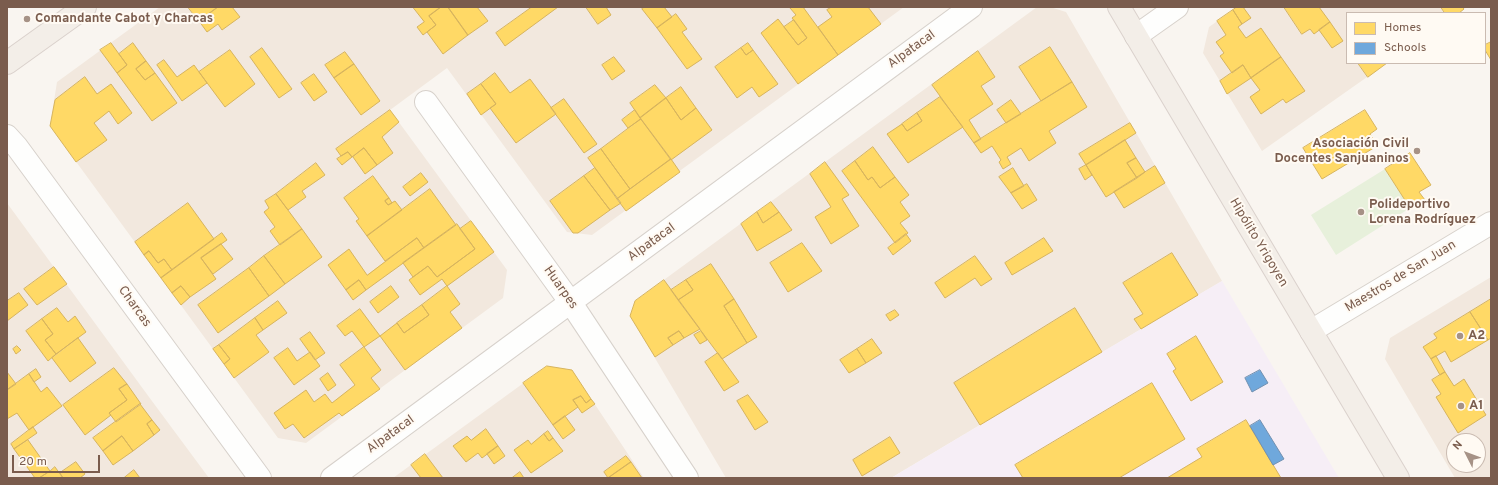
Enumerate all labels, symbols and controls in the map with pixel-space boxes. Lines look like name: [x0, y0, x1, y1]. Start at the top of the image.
place label: Comandante Cabot y Charcas: [35, 11, 213, 27]
legend: [1346, 12, 1486, 64]
marker: Comandante Cabot y Charcas: [22, 14, 32, 24]
text: Homes: [1384, 20, 1421, 36]
street label: Alpatacal: [885, 28, 939, 72]
text: Schools: [1384, 40, 1426, 56]
place label: Asociación Civil Docentes Sanjuaninos: [1274, 136, 1409, 167]
marker: Asociación Civil Docentes Sanjuaninos: [1412, 146, 1422, 156]
street label: Hipólito Yrigoyen: [1225, 196, 1291, 290]
place label: Polideportivo Lorena Rodríguez: [1369, 197, 1476, 228]
marker: Polideportivo Lorena Rodríguez: [1356, 207, 1366, 217]
street label: Alpatacal: [625, 221, 679, 265]
street label: Maestros de San Juan: [1343, 238, 1459, 316]
street label: Huarpes: [540, 263, 580, 313]
street label: Charcas: [114, 283, 154, 331]
place label: A2: [1468, 328, 1485, 344]
marker: A2: [1455, 331, 1465, 341]
place label: A1: [1469, 398, 1483, 414]
marker: A1: [1456, 401, 1466, 411]
street label: Alpatacal: [364, 413, 418, 457]
north arrow: [1446, 433, 1486, 473]
text: N: [1450, 438, 1466, 453]
scale bar: [14, 447, 102, 473]
text: 20 m: [19, 454, 47, 470]

